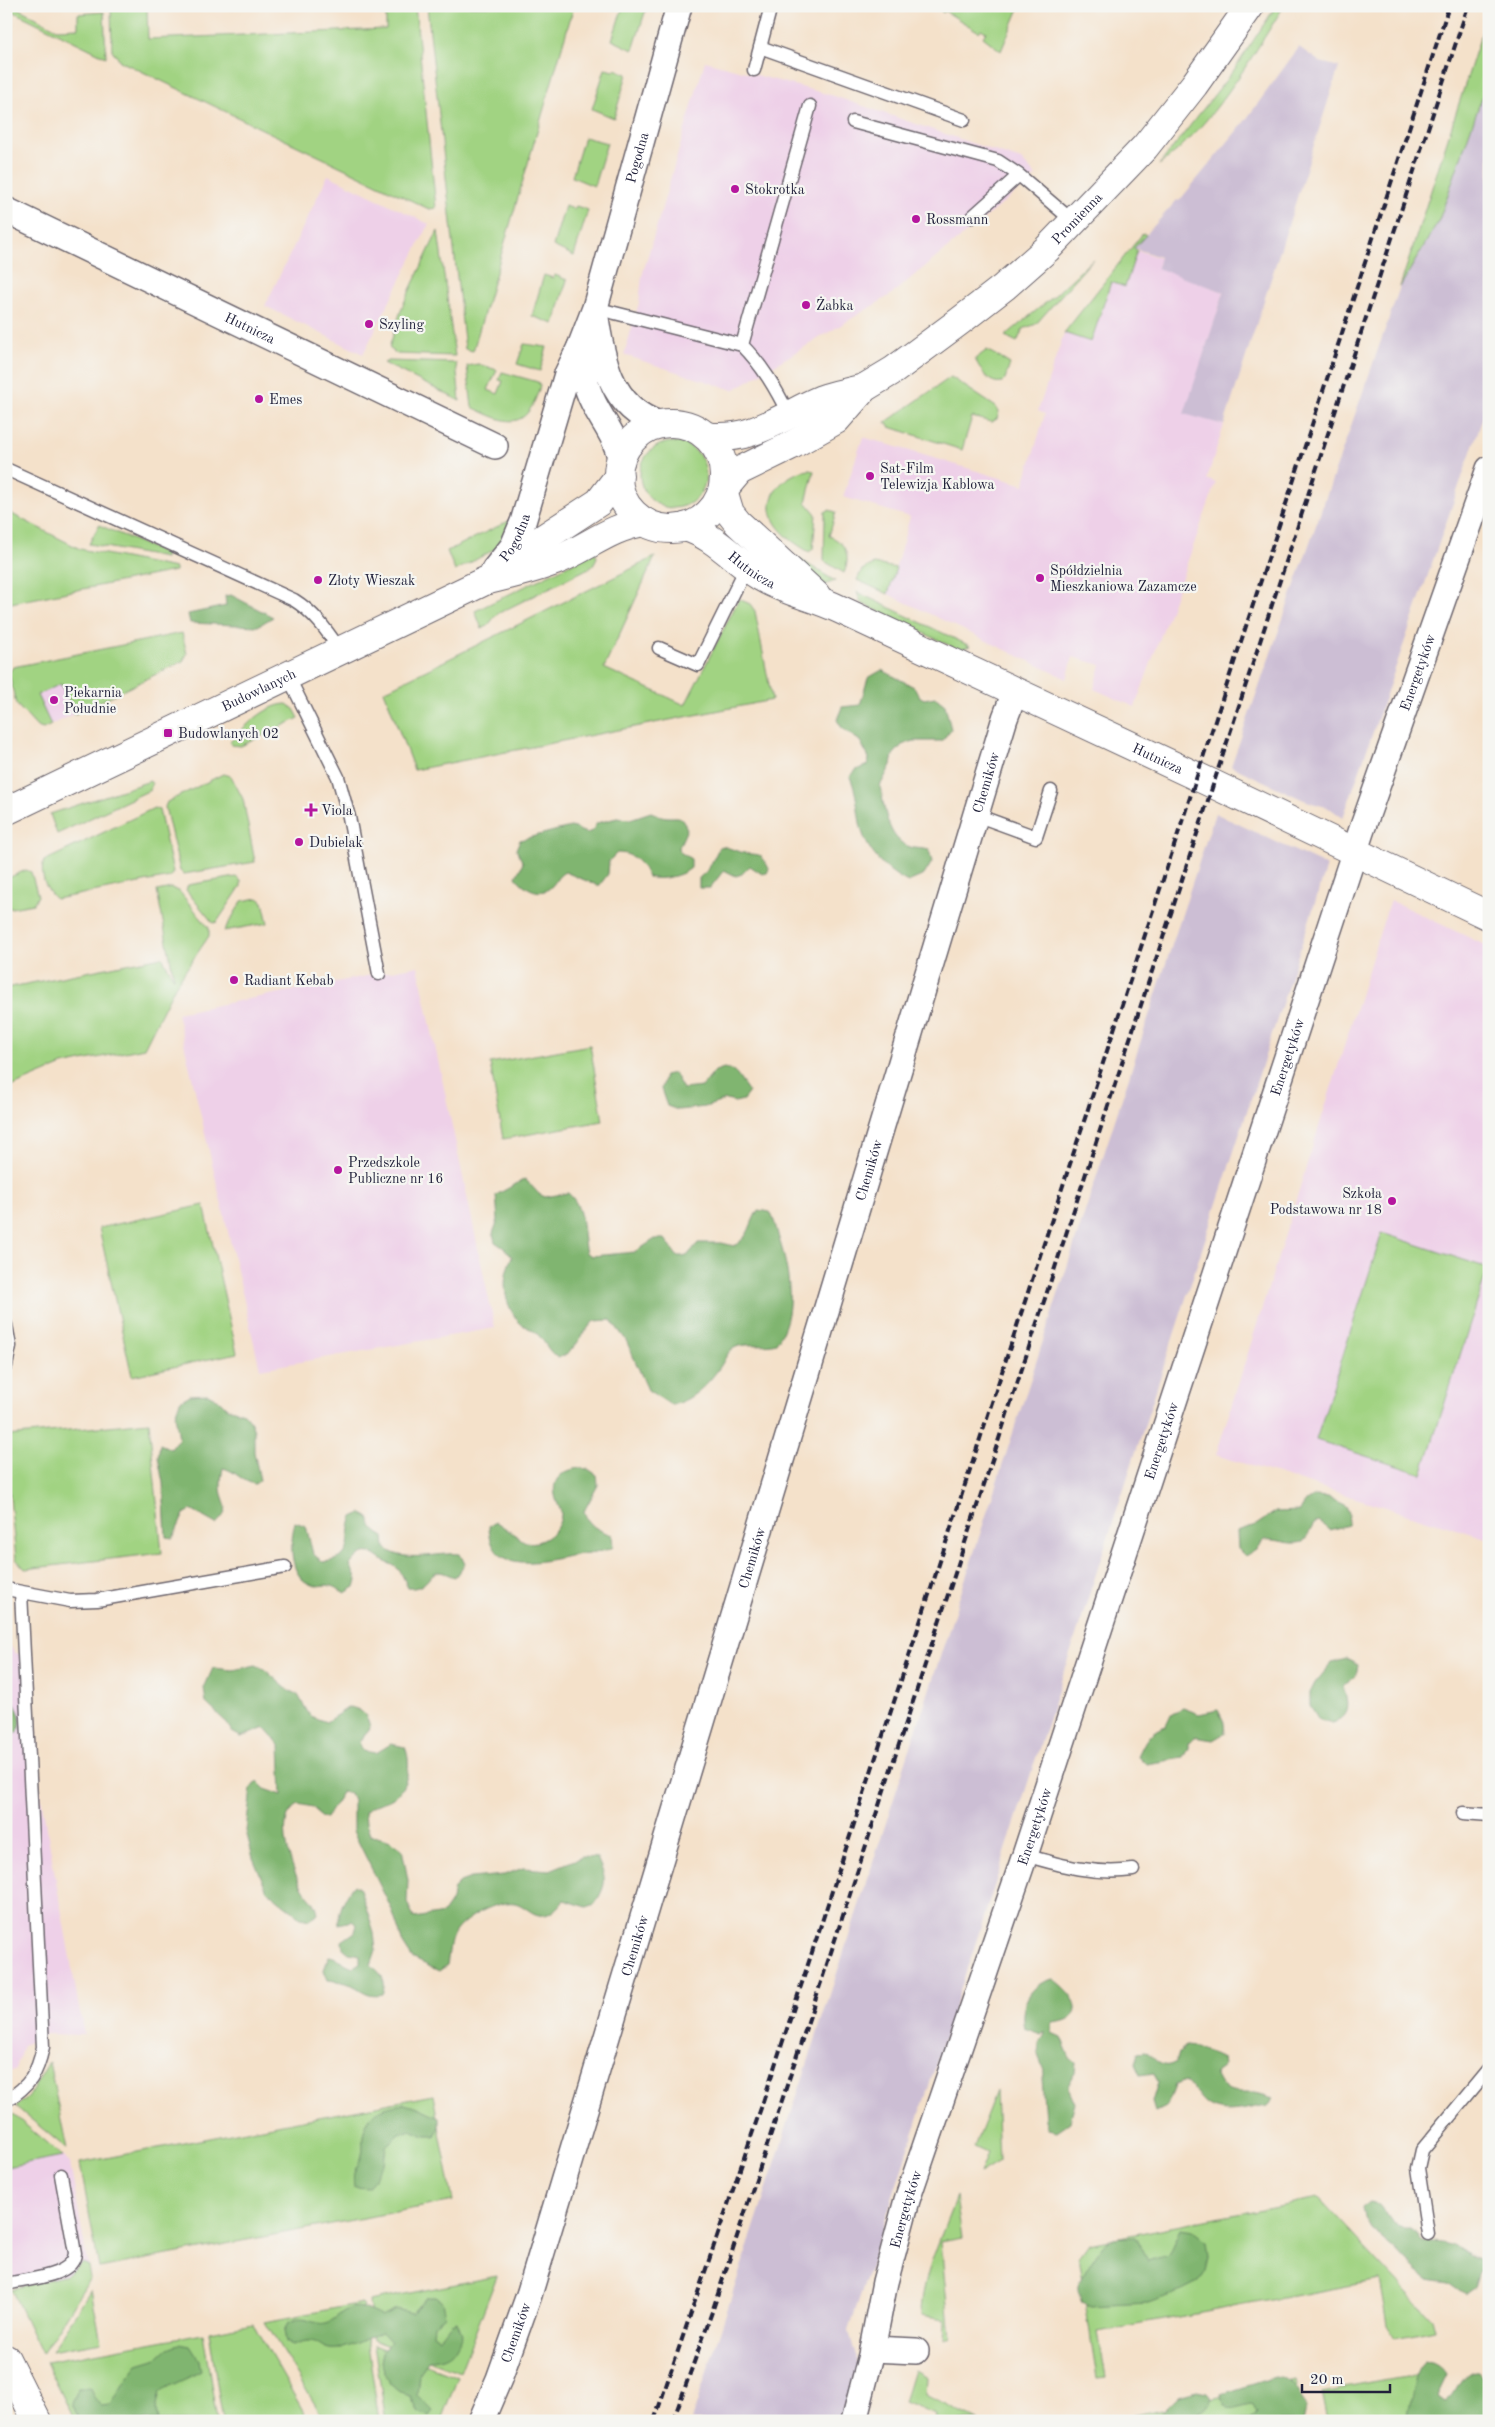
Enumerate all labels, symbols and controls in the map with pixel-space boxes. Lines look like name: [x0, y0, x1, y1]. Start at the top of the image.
street label: Pogodna: [624, 131, 652, 185]
marker: Stokrotka: [729, 183, 741, 195]
place label: Stokrotka: [745, 183, 805, 197]
street label: Promienna: [1050, 190, 1105, 247]
marker: Rossmann: [910, 213, 922, 225]
place label: Rossmann: [926, 213, 989, 227]
place label: Żabka: [816, 296, 853, 313]
marker: Żabka: [800, 299, 812, 311]
street label: Hutnicza: [222, 311, 277, 347]
marker: Szyling: [363, 318, 375, 330]
place label: Szyling: [379, 318, 424, 332]
marker: Emes: [253, 393, 265, 405]
place label: Emes: [269, 393, 302, 407]
place label: Sat-Film Telewizja Kablowa: [880, 462, 994, 492]
marker: Sat-Film Telewizja Kablowa: [864, 470, 876, 482]
street label: Pogodna: [497, 512, 533, 565]
street label: Hutnicza: [725, 549, 777, 591]
place label: Spółdzielnia Mieszkaniowa Zazamcze: [1050, 564, 1197, 594]
marker: Spółdzielnia Mieszkaniowa Zazamcze: [1034, 572, 1046, 584]
marker: Złoty Wieszak: [312, 574, 324, 586]
place label: Złoty Wieszak: [328, 574, 415, 588]
street label: Energetyków: [1398, 632, 1438, 713]
street label: Budowlanych: [219, 667, 299, 715]
place label: Piekarnia Południe: [64, 686, 122, 716]
marker: Piekarnia Południe: [48, 694, 60, 706]
marker: Budowlanych 02: [162, 727, 174, 739]
place label: Budowlanych 02: [178, 727, 279, 741]
street label: Hutnicza: [1130, 741, 1185, 777]
street label: Chemików: [971, 750, 1002, 815]
marker: Viola: [305, 804, 317, 816]
place label: Viola: [321, 804, 353, 818]
marker: Dubielak: [293, 836, 305, 848]
place label: Dubielak: [309, 836, 363, 850]
marker: Radiant Kebab: [228, 974, 240, 986]
place label: Radiant Kebab: [244, 974, 334, 988]
street label: Energetyków: [1269, 1017, 1307, 1098]
street label: Chemików: [854, 1138, 885, 1203]
place label: Przedszkole Publiczne nr 16: [348, 1156, 443, 1186]
marker: Przedszkole Publiczne nr 16: [332, 1164, 344, 1176]
place label: Szkoła Podstawowa nr 18: [1270, 1187, 1382, 1217]
marker: Szkoła Podstawowa nr 18: [1386, 1195, 1398, 1207]
street label: Energetyków: [1143, 1400, 1181, 1482]
street label: Chemików: [737, 1526, 768, 1590]
street label: Energetyków: [1016, 1786, 1055, 1867]
street label: Chemików: [620, 1913, 651, 1978]
street label: Energetyków: [888, 2169, 925, 2250]
street label: Chemików: [499, 2301, 534, 2365]
scale bar: [1302, 2362, 1390, 2394]
text: 20 m: [1310, 2373, 1344, 2388]

